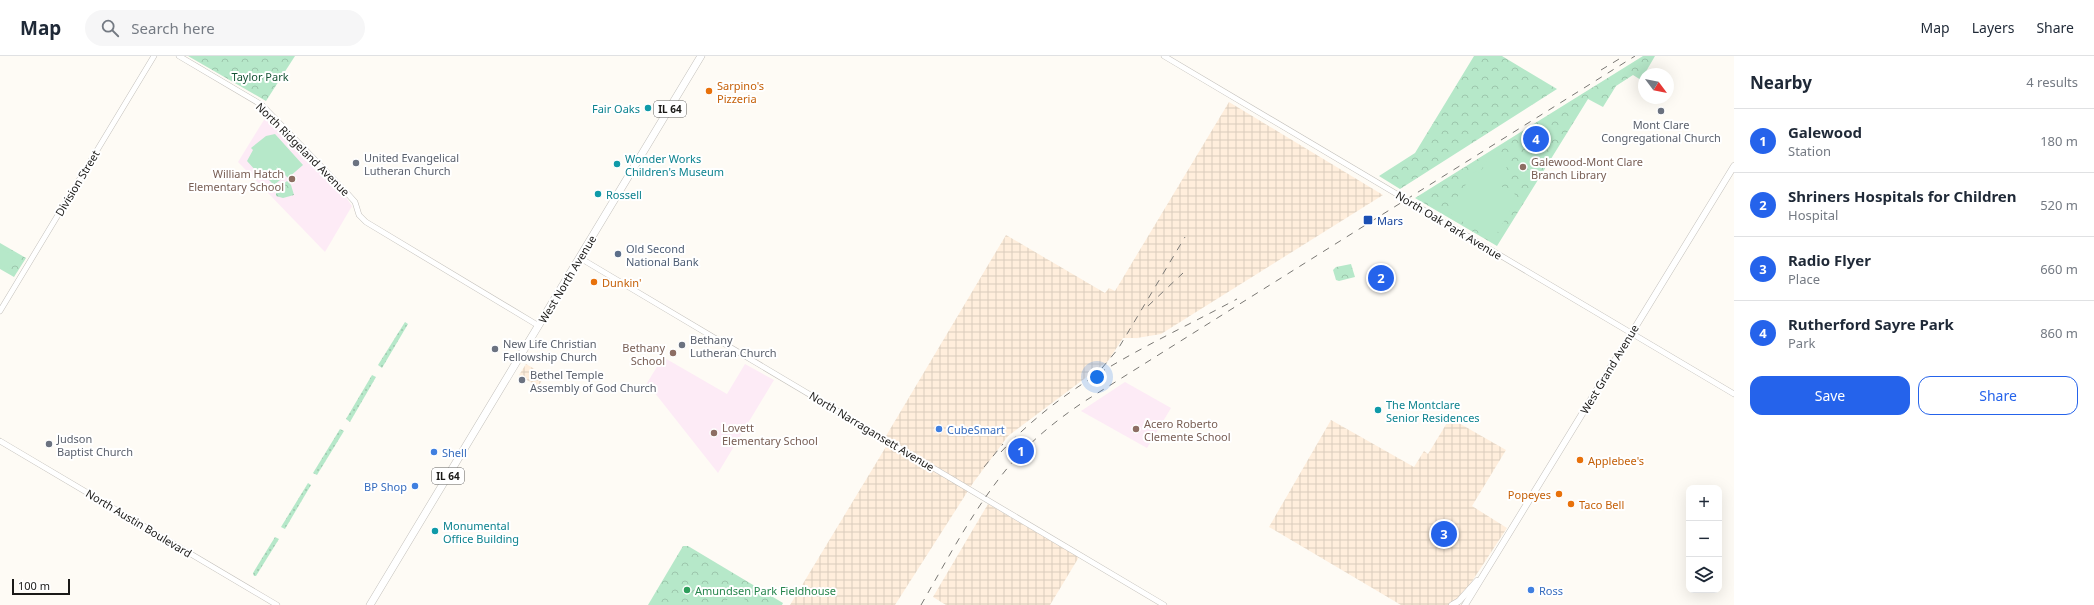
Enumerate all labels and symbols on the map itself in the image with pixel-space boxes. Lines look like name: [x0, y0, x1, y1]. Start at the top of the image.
north arrow: [1638, 68, 1674, 104]
park label: Taylor Park: [231, 69, 289, 84]
place label: Sarpino's Pizzeria: [717, 78, 764, 106]
marker: Sarpino's Pizzeria: [704, 86, 714, 96]
street label: North Ridgeland Avenue: [253, 99, 353, 199]
place label: Fair Oaks: [592, 101, 640, 116]
road number: IL 64: [654, 101, 686, 117]
marker: Fair Oaks: [643, 103, 653, 113]
marker: Mont Clare Congregational Church: [1656, 106, 1666, 116]
place label: Mont Clare Congregational Church: [1601, 117, 1721, 145]
pin: 4: [1523, 124, 1549, 154]
street label: Division Street: [51, 147, 103, 219]
place label: United Evangelical Lutheran Church: [364, 150, 459, 178]
place label: Wonder Works Children's Museum: [625, 151, 724, 179]
place label: Galewood-Mont Clare Branch Library: [1531, 154, 1643, 182]
marker: United Evangelical Lutheran Church: [351, 158, 361, 168]
marker: Wonder Works Children's Museum: [612, 159, 622, 169]
marker: Galewood-Mont Clare Branch Library: [1518, 162, 1528, 172]
place label: William Hatch Elementary School: [188, 166, 284, 194]
marker: William Hatch Elementary School: [287, 174, 297, 184]
place label: Rossell: [606, 187, 642, 202]
street label: North Oak Park Avenue: [1393, 187, 1505, 263]
marker: Rossell: [593, 189, 603, 199]
place label: Mars: [1377, 213, 1403, 228]
marker: Mars: [1362, 214, 1374, 226]
street label: West North Avenue: [535, 232, 599, 326]
place label: Old Second National Bank: [626, 241, 699, 269]
marker: Old Second National Bank: [613, 249, 623, 259]
pin: 2: [1368, 263, 1394, 293]
place label: Dunkin': [602, 275, 642, 290]
marker: Dunkin': [589, 277, 599, 287]
street label: West Grand Avenue: [1576, 321, 1642, 417]
place label: Bethany Lutheran Church: [690, 332, 777, 360]
place label: New Life Christian Fellowship Church: [503, 336, 597, 364]
place label: Bethany School: [622, 340, 665, 368]
marker: Bethany Lutheran Church: [677, 340, 687, 350]
marker: New Life Christian Fellowship Church: [490, 344, 500, 354]
marker: Bethany School: [668, 348, 678, 358]
place label: Bethel Temple Assembly of God Church: [530, 367, 657, 395]
your location: [1087, 367, 1107, 387]
marker: Bethel Temple Assembly of God Church: [517, 375, 527, 385]
street label: North Narragansett Avenue: [807, 388, 937, 474]
place label: The Montclare Senior Residences: [1386, 397, 1480, 425]
marker: The Montclare Senior Residences: [1373, 405, 1383, 415]
place label: Acero Roberto Clemente School: [1144, 416, 1231, 444]
place label: Lovett Elementary School: [722, 420, 818, 448]
place label: CubeSmart: [947, 422, 1005, 437]
marker: CubeSmart: [934, 424, 944, 434]
marker: Acero Roberto Clemente School: [1131, 424, 1141, 434]
marker: Lovett Elementary School: [709, 428, 719, 438]
place label: Judson Baptist Church: [56, 431, 133, 459]
pin: 1: [1008, 436, 1034, 466]
marker: Judson Baptist Church: [44, 439, 54, 449]
place label: Shell: [442, 445, 467, 460]
marker: Shell: [429, 447, 439, 457]
place label: Applebee's: [1588, 453, 1644, 468]
marker: Applebee's: [1575, 455, 1585, 465]
road number: IL 64: [432, 468, 464, 484]
place label: BP Shop: [364, 479, 407, 494]
marker: BP Shop: [410, 481, 420, 491]
street label: North Austin Boulevard: [83, 485, 195, 561]
place label: Popeyes: [1508, 487, 1551, 502]
marker: Popeyes: [1554, 489, 1564, 499]
place label: Taco Bell: [1579, 497, 1624, 512]
marker: Taco Bell: [1566, 499, 1576, 509]
place label: Monumental Office Building: [443, 518, 519, 546]
pin: 3: [1431, 519, 1457, 549]
marker: Monumental Office Building: [430, 526, 440, 536]
scale bar: [12, 577, 70, 596]
place label: Amundsen Park Fieldhouse: [695, 583, 836, 598]
place label: Ross: [1539, 583, 1563, 598]
marker: Amundsen Park Fieldhouse: [682, 585, 692, 595]
marker: Ross: [1526, 585, 1536, 595]

